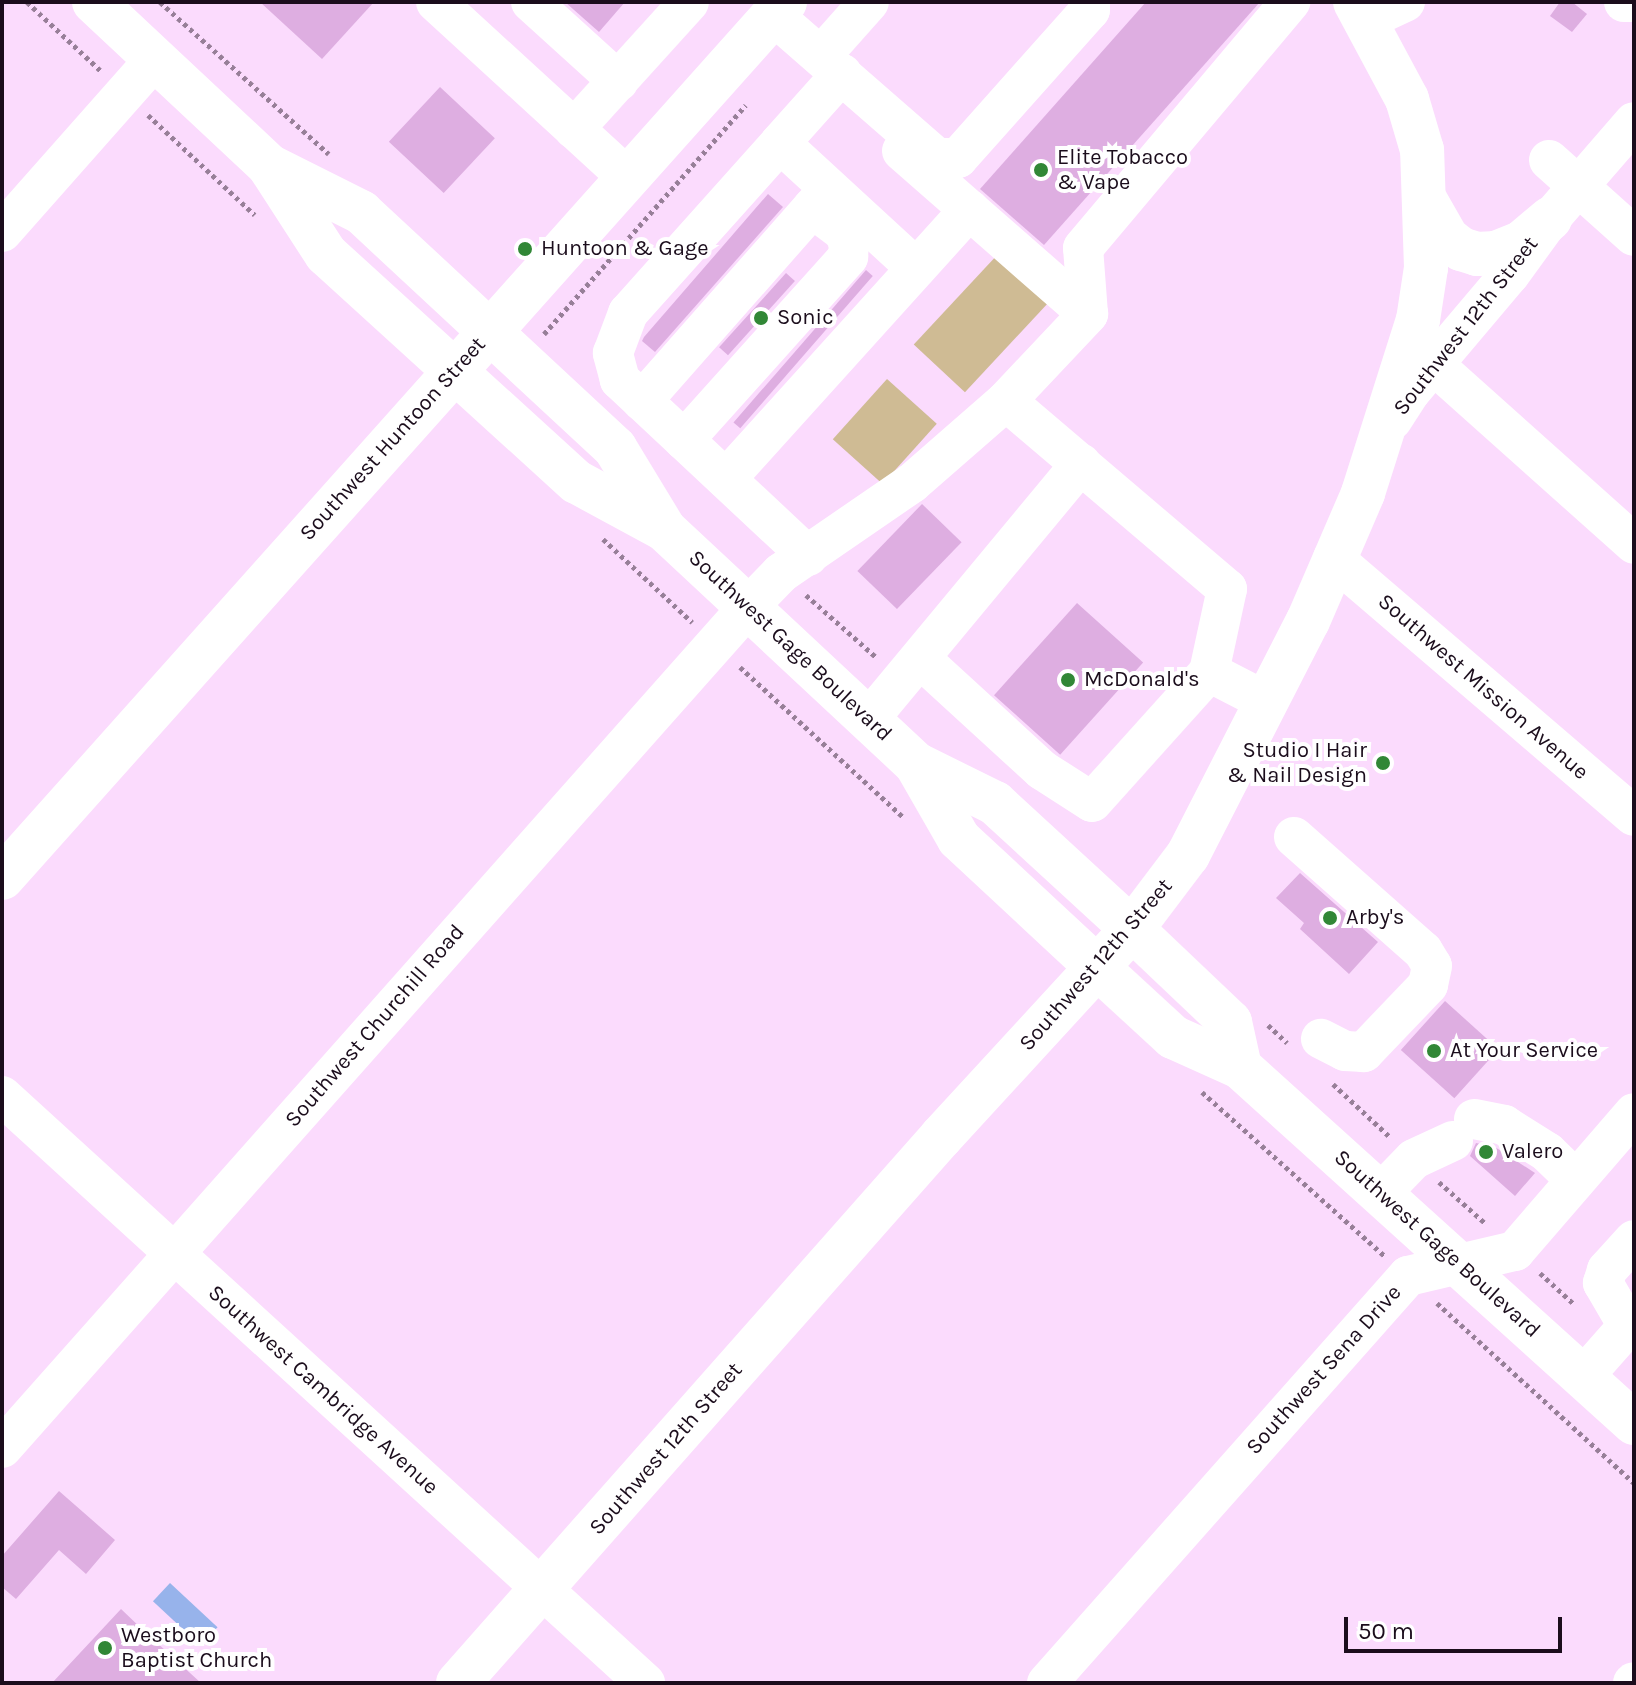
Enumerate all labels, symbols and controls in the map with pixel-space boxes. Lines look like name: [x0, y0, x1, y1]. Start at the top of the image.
place label: Elite Tobacco & Vape: [1057, 144, 1188, 196]
marker: Elite Tobacco & Vape: [1032, 161, 1050, 179]
street label: Southwest 12th Street: [1388, 231, 1544, 421]
place label: Huntoon & Gage: [541, 236, 708, 262]
marker: Huntoon & Gage: [516, 240, 534, 258]
place label: Sonic: [777, 305, 834, 331]
marker: Sonic: [752, 309, 770, 327]
street label: Southwest Huntoon Street: [295, 332, 491, 546]
street label: Southwest Gage Boulevard: [683, 545, 897, 747]
street label: Southwest Mission Avenue: [1372, 588, 1594, 786]
place label: McDonald's: [1084, 667, 1200, 693]
marker: McDonald's: [1059, 671, 1077, 689]
place label: Studio I Hair & Nail Design: [1227, 737, 1367, 788]
marker: Studio I Hair & Nail Design: [1374, 754, 1392, 772]
street label: Southwest 12th Street: [1014, 873, 1178, 1057]
place label: Arby's: [1346, 905, 1404, 931]
marker: Arby's: [1321, 909, 1339, 927]
street label: Southwest Churchill Road: [280, 919, 470, 1133]
place label: At Your Service: [1450, 1038, 1598, 1064]
marker: At Your Service: [1425, 1042, 1443, 1060]
place label: Valero: [1502, 1139, 1563, 1165]
marker: Valero: [1477, 1143, 1495, 1161]
street label: Southwest Gage Boulevard: [1328, 1144, 1546, 1344]
street label: Southwest Cambridge Avenue: [202, 1280, 444, 1500]
street label: Southwest Sena Drive: [1241, 1280, 1407, 1460]
street label: Southwest 12th Street: [584, 1357, 748, 1541]
scale bar: [1348, 1601, 1566, 1651]
text: 50 m: [1358, 1617, 1414, 1645]
place label: Westboro Baptist Church: [121, 1622, 272, 1674]
marker: Westboro Baptist Church: [96, 1639, 114, 1657]

